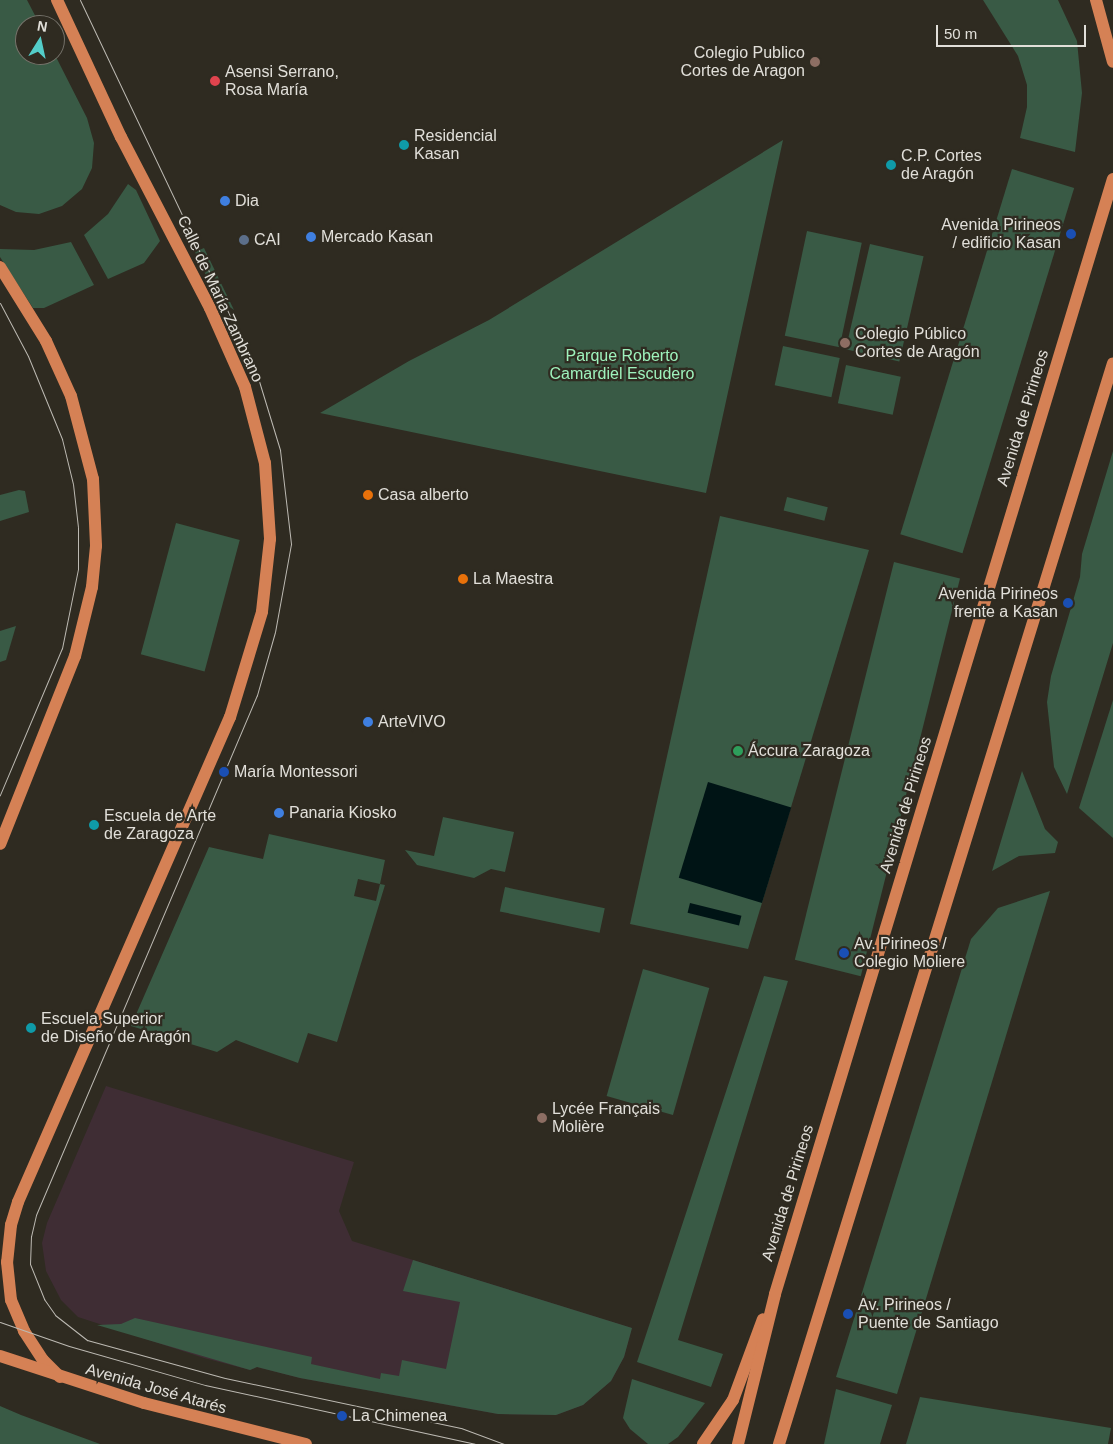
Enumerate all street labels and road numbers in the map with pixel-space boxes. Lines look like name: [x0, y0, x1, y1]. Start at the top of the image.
street label: Calle de María Zambrano: [173, 213, 267, 385]
street label: Avenida de Pirineos: [993, 347, 1053, 489]
street label: Avenida de Pirineos: [876, 734, 936, 876]
street label: Avenida de Pirineos: [758, 1122, 818, 1264]
street label: Avenida José Atarés: [83, 1360, 229, 1418]

